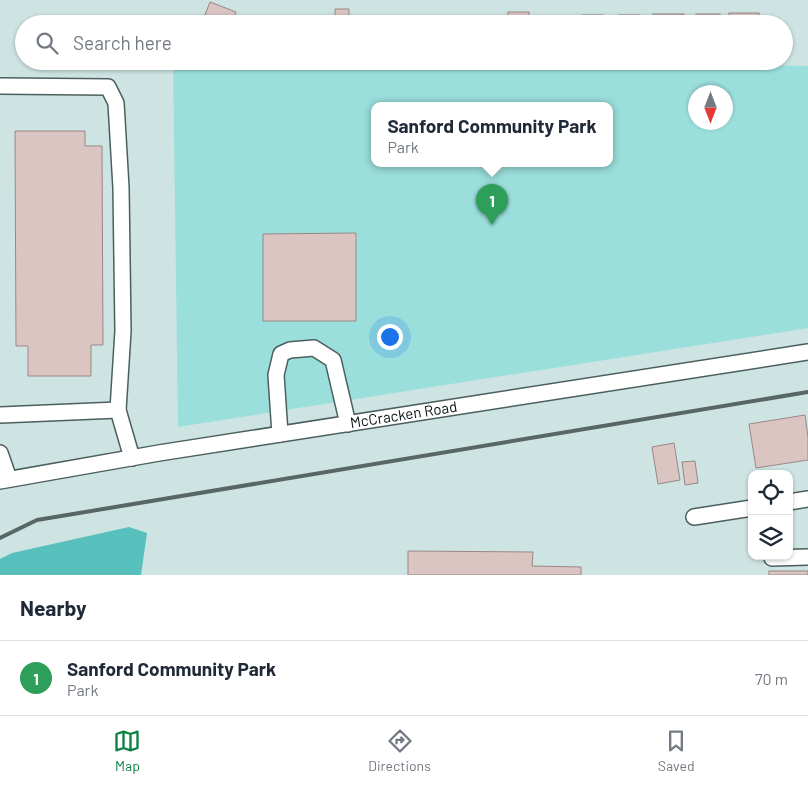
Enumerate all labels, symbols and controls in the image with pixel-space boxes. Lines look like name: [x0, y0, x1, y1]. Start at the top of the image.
search box: [15, 15, 793, 70]
icon: search: [33, 29, 61, 57]
text: Search here: [73, 31, 172, 54]
north arrow: [688, 85, 733, 130]
popup: [371, 102, 613, 167]
text: Sanford Community Park: [387, 114, 597, 137]
text: Park: [387, 137, 419, 156]
pin: 1: [476, 184, 508, 225]
your location: [377, 324, 403, 350]
street label: McCracken Road: [349, 397, 458, 431]
map controls: [748, 470, 793, 560]
button: locate: [748, 470, 793, 515]
button: layers: [748, 515, 793, 560]
text: Nearby: [20, 595, 86, 620]
text: Sanford Community Park: [67, 657, 276, 680]
text: 1: [33, 669, 39, 688]
text: 70 m: [755, 669, 788, 688]
text: Park: [67, 680, 98, 699]
tab: Map: [113, 727, 141, 774]
tab: Directions: [368, 727, 431, 774]
tab: Saved: [658, 727, 695, 774]

